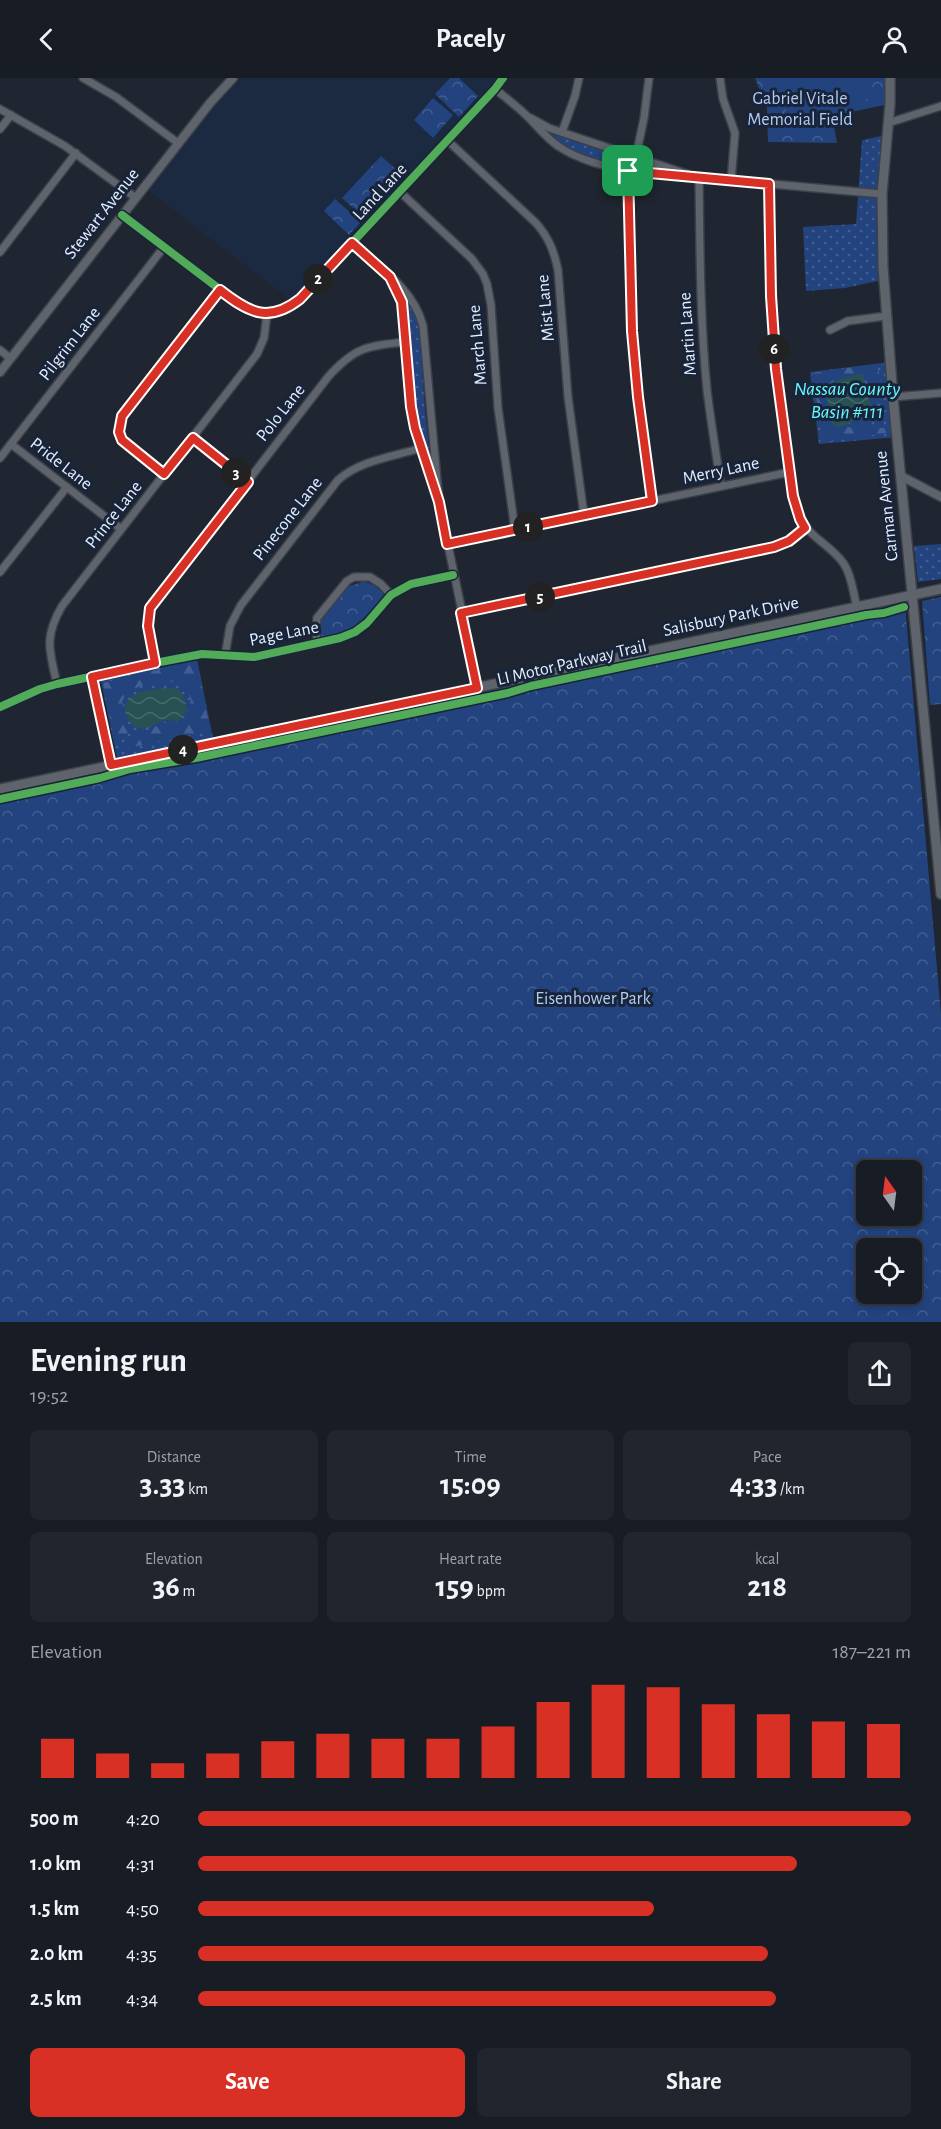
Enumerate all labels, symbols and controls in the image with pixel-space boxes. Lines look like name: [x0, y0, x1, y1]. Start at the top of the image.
icon: back: [30, 23, 63, 56]
icon: person: [878, 23, 911, 56]
text: Pacely: [436, 25, 505, 52]
park label: Gabriel Vitale Memorial Field: [747, 90, 853, 129]
pin: [602, 145, 653, 196]
icon: arrive: [611, 154, 644, 187]
street label: Land Lane: [349, 160, 411, 224]
street label: Stewart Avenue: [61, 165, 143, 263]
pin: 2: [303, 264, 333, 294]
text: 2: [314, 271, 322, 287]
street label: Mist Lane: [534, 274, 558, 342]
street label: Martin Lane: [676, 292, 700, 376]
street label: Pilgrim Lane: [36, 304, 104, 384]
street label: March Lane: [466, 304, 490, 386]
pin: 6: [759, 334, 789, 364]
text: 6: [770, 341, 778, 357]
water label: Nassau County Basin #111: [794, 379, 901, 422]
street label: Polo Lane: [253, 381, 309, 445]
street label: Pride Lane: [27, 434, 95, 494]
street label: Carman Avenue: [872, 450, 902, 562]
street label: Merry Lane: [681, 454, 761, 488]
pin: 3: [221, 458, 251, 488]
text: 3: [233, 465, 239, 481]
street label: Pinecone Lane: [250, 474, 326, 564]
street label: Prince Lane: [82, 478, 146, 552]
pin: 1: [513, 512, 543, 542]
text: 1: [525, 519, 531, 535]
pin: 5: [525, 582, 555, 612]
text: 5: [537, 589, 543, 605]
street label: Salisbury Park Drive: [661, 594, 801, 640]
street label: Page Lane: [248, 618, 320, 650]
street label: LI Motor Parkway Trail: [495, 637, 649, 689]
pin: 4: [168, 735, 198, 765]
text: 4: [179, 742, 187, 758]
park label: Eisenhower Park: [535, 990, 651, 1008]
north arrow: [856, 1160, 922, 1226]
map controls: [856, 1160, 922, 1304]
button: locate: [856, 1238, 922, 1304]
button: share: [848, 1342, 911, 1405]
text: Evening run: [30, 1345, 187, 1378]
text: 19:52: [30, 1386, 68, 1406]
text: Distance: [147, 1449, 201, 1465]
text: Time: [455, 1449, 486, 1465]
text: Pace: [753, 1449, 782, 1465]
text: 3.33: [140, 1470, 185, 1500]
text: 15:09: [440, 1470, 501, 1500]
text: 4:33: [730, 1470, 777, 1500]
text: km: [185, 1481, 208, 1497]
text: /km: [777, 1481, 805, 1497]
text: Elevation: [145, 1551, 203, 1567]
text: Heart rate: [439, 1551, 502, 1567]
text: kcal: [755, 1551, 779, 1567]
text: 36: [152, 1572, 180, 1602]
text: 159: [436, 1572, 474, 1602]
text: 218: [747, 1572, 787, 1602]
text: m: [180, 1583, 195, 1599]
text: bpm: [474, 1583, 505, 1599]
text: Elevation: [30, 1642, 102, 1662]
text: 187–221 m: [832, 1642, 911, 1662]
text: 500 m: [30, 1809, 79, 1829]
text: 4:20: [126, 1809, 160, 1829]
text: 1.0 km: [30, 1854, 81, 1874]
text: 4:31: [126, 1854, 155, 1874]
text: 1.5 km: [30, 1899, 79, 1919]
text: 4:50: [126, 1899, 159, 1919]
text: 2.0 km: [30, 1944, 83, 1964]
text: 4:35: [126, 1944, 157, 1964]
text: 2.5 km: [30, 1989, 82, 2009]
text: 4:34: [126, 1989, 158, 2009]
button: Save: [30, 2048, 465, 2117]
button: Share: [477, 2048, 911, 2117]

